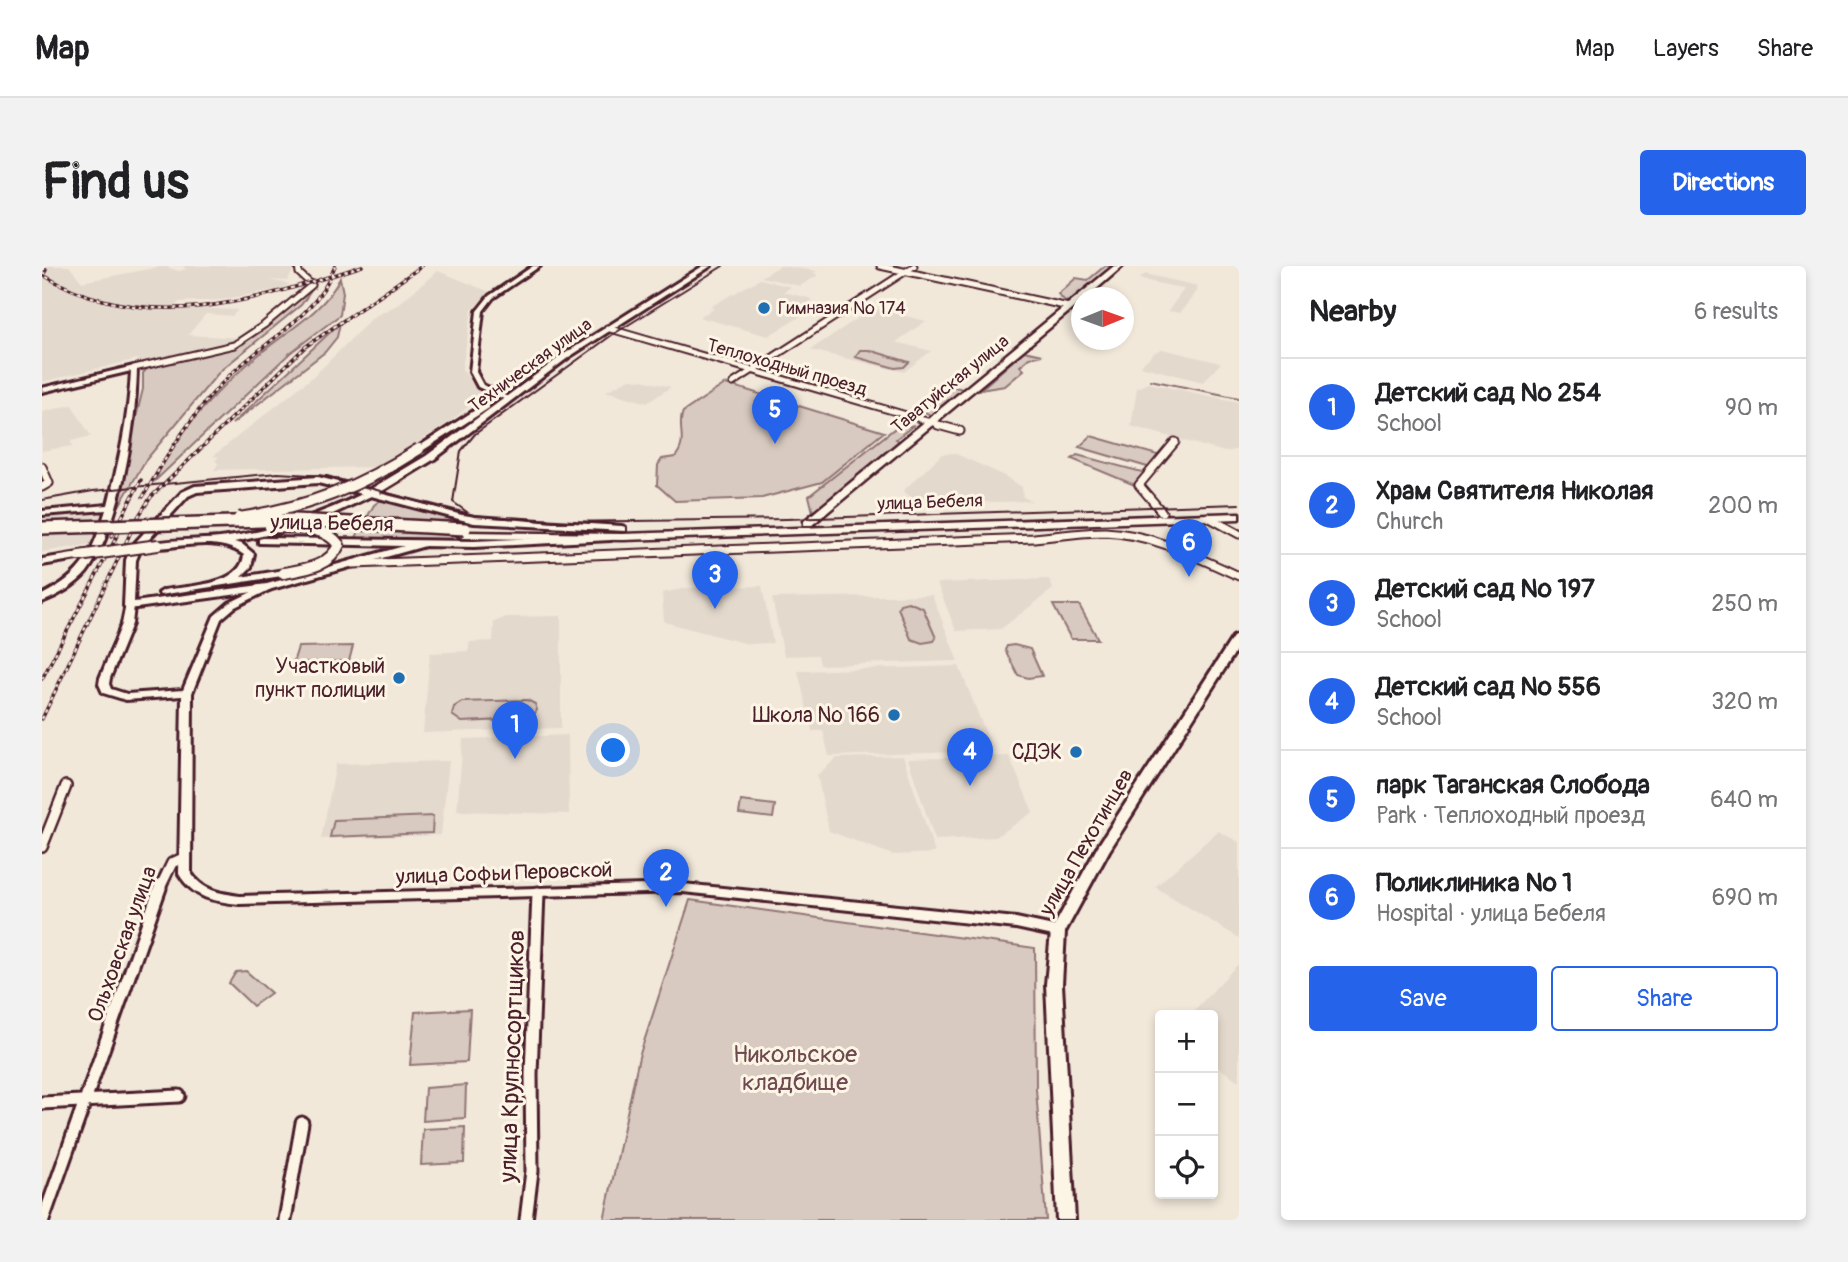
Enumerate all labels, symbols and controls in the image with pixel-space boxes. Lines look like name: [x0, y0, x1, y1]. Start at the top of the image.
text: Map: [35, 28, 90, 69]
text: Map: [1575, 34, 1615, 63]
text: Layers: [1653, 34, 1719, 63]
text: Share: [1757, 34, 1813, 63]
button: Directions: [1640, 150, 1806, 215]
text: Find us: [42, 152, 189, 213]
north arrow: [1071, 287, 1134, 350]
text: Nearby: [1309, 293, 1396, 330]
place label: Гимназия № 174: [778, 297, 906, 320]
text: 6 results: [1694, 297, 1778, 326]
marker: Гимназия № 174: [756, 300, 772, 316]
street label: Техническая улица: [464, 313, 596, 418]
street label: Таватуйская улица: [887, 330, 1014, 439]
street label: Теплоходный проезд: [704, 334, 870, 401]
text: Детский сад № 254: [1376, 377, 1601, 409]
pin: 5: [752, 386, 798, 444]
text: 1: [1328, 393, 1337, 422]
text: 90 m: [1725, 393, 1778, 422]
text: School: [1376, 409, 1442, 438]
text: Храм Святителя Николая: [1376, 475, 1654, 507]
street label: улица Бебеля: [876, 489, 983, 516]
text: 2: [1326, 491, 1338, 520]
text: 200 m: [1708, 491, 1778, 520]
text: Church: [1376, 507, 1443, 536]
street label: улица Бебеля: [269, 509, 394, 538]
pin: 6: [1166, 519, 1212, 577]
pin: 3: [692, 551, 738, 609]
text: Детский сад № 197: [1376, 573, 1595, 605]
text: 3: [1326, 589, 1338, 618]
text: 250 m: [1712, 589, 1778, 618]
text: School: [1376, 605, 1442, 634]
place label: Участковый пункт полиции: [255, 653, 385, 704]
marker: Участковый пункт полиции: [391, 670, 407, 686]
text: Детский сад № 556: [1376, 671, 1601, 703]
text: 4: [1325, 687, 1339, 716]
text: 320 m: [1711, 687, 1778, 716]
pin: 1: [492, 701, 538, 759]
place label: Школа № 166: [753, 702, 880, 729]
text: School: [1376, 703, 1442, 732]
marker: Школа № 166: [886, 707, 902, 723]
pin: 4: [947, 728, 993, 786]
your location: [596, 733, 630, 767]
place label: СДЭК: [1012, 739, 1062, 766]
marker: СДЭК: [1068, 744, 1084, 760]
street label: улица Пехотинцев: [1033, 764, 1140, 922]
text: парк Таганская Слобода: [1376, 769, 1650, 801]
text: 5: [1326, 785, 1338, 814]
text: 640 m: [1710, 785, 1778, 814]
text: Park · Теплоходный проезд: [1376, 801, 1645, 830]
pin: 2: [643, 849, 689, 907]
street label: улица Софьи Перовской: [394, 856, 613, 891]
street label: Ольховская улица: [82, 862, 163, 1026]
text: Поликлиника № 1: [1376, 867, 1573, 899]
text: 6: [1325, 883, 1339, 912]
text: 690 m: [1712, 883, 1778, 912]
text: Hospital · улица Бебеля: [1376, 899, 1606, 928]
street label: улица Крупносортщиков: [494, 929, 531, 1184]
button: Save: [1309, 966, 1537, 1031]
button: Share: [1551, 966, 1778, 1031]
map controls: [1155, 1010, 1218, 1199]
button: +: [1155, 1010, 1218, 1073]
park label: Никольское кладбище: [733, 1040, 857, 1097]
button: −: [1155, 1073, 1218, 1136]
button: locate: [1155, 1136, 1218, 1199]

